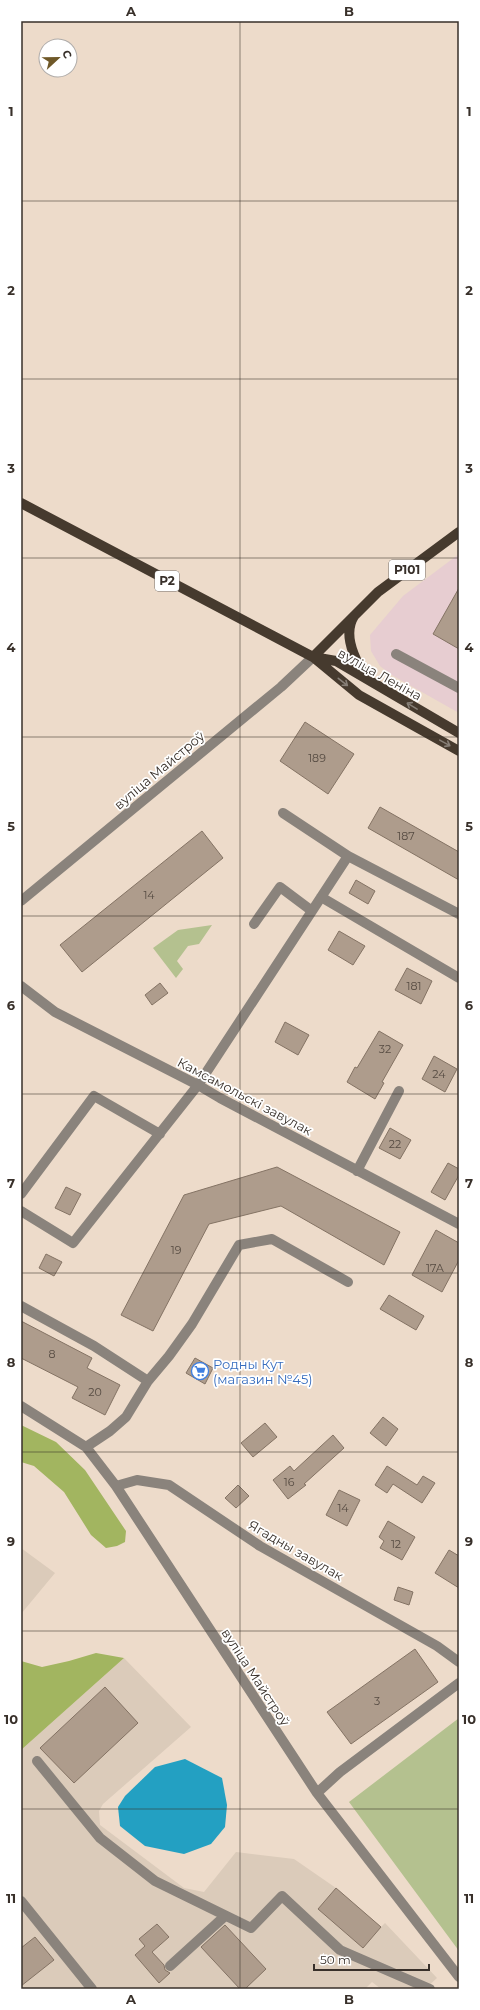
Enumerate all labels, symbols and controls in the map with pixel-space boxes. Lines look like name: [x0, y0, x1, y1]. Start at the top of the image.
text: A: [125, 3, 137, 19]
text: B: [344, 3, 354, 19]
north arrow: [38, 38, 78, 78]
text: С: [59, 48, 75, 61]
text: 1: [8, 103, 14, 119]
text: 1: [466, 103, 472, 119]
text: 2: [7, 282, 15, 298]
text: 2: [465, 282, 473, 298]
text: 3: [6, 460, 15, 476]
text: 3: [464, 460, 473, 476]
road number: Р101: [389, 560, 425, 580]
road number: Р2: [155, 571, 179, 591]
text: 4: [7, 639, 16, 655]
text: 4: [465, 639, 474, 655]
street label: вуліца Леніна: [335, 644, 425, 704]
one-way arrow: [337, 678, 348, 686]
one-way arrow: [406, 701, 418, 709]
street label: вуліца Майстроў: [111, 727, 208, 812]
one-way arrow: [439, 740, 451, 747]
house number: 189: [308, 751, 326, 765]
text: 5: [7, 818, 15, 834]
text: 5: [465, 818, 473, 834]
house number: 187: [397, 829, 415, 843]
house number: 14: [143, 888, 155, 902]
house number: 181: [407, 979, 421, 993]
text: 6: [7, 997, 16, 1013]
text: 6: [465, 997, 474, 1013]
house number: 32: [379, 1042, 391, 1056]
street label: Камсамольскі завулак: [175, 1054, 315, 1139]
house number: 24: [432, 1067, 446, 1081]
house number: 22: [389, 1137, 401, 1151]
text: 7: [7, 1175, 15, 1191]
text: 7: [465, 1175, 473, 1191]
house number: 19: [171, 1243, 182, 1257]
house number: 17А: [426, 1261, 445, 1275]
house number: 8: [48, 1347, 56, 1361]
text: 8: [7, 1354, 16, 1370]
text: 8: [465, 1354, 474, 1370]
place label: Родны Кут (магазин №45): [213, 1356, 313, 1387]
supermarket icon: Родны Кут (магазин №45): [190, 1361, 210, 1381]
house number: 20: [88, 1385, 102, 1399]
house number: 16: [284, 1475, 295, 1489]
house number: 14: [337, 1501, 349, 1515]
street label: Ягадны завулак: [246, 1516, 347, 1584]
text: 9: [7, 1533, 15, 1549]
text: 9: [465, 1533, 473, 1549]
house number: 12: [391, 1537, 401, 1551]
street label: вуліца Майстроў: [218, 1625, 294, 1729]
house number: 3: [374, 1694, 380, 1708]
text: 10: [4, 1711, 18, 1727]
text: 10: [462, 1711, 476, 1727]
text: 11: [6, 1890, 16, 1906]
text: 11: [464, 1890, 474, 1906]
scale bar: [314, 1946, 429, 1972]
text: 50 m: [320, 1952, 351, 1967]
text: A: [125, 1991, 137, 2007]
text: B: [344, 1991, 354, 2007]

